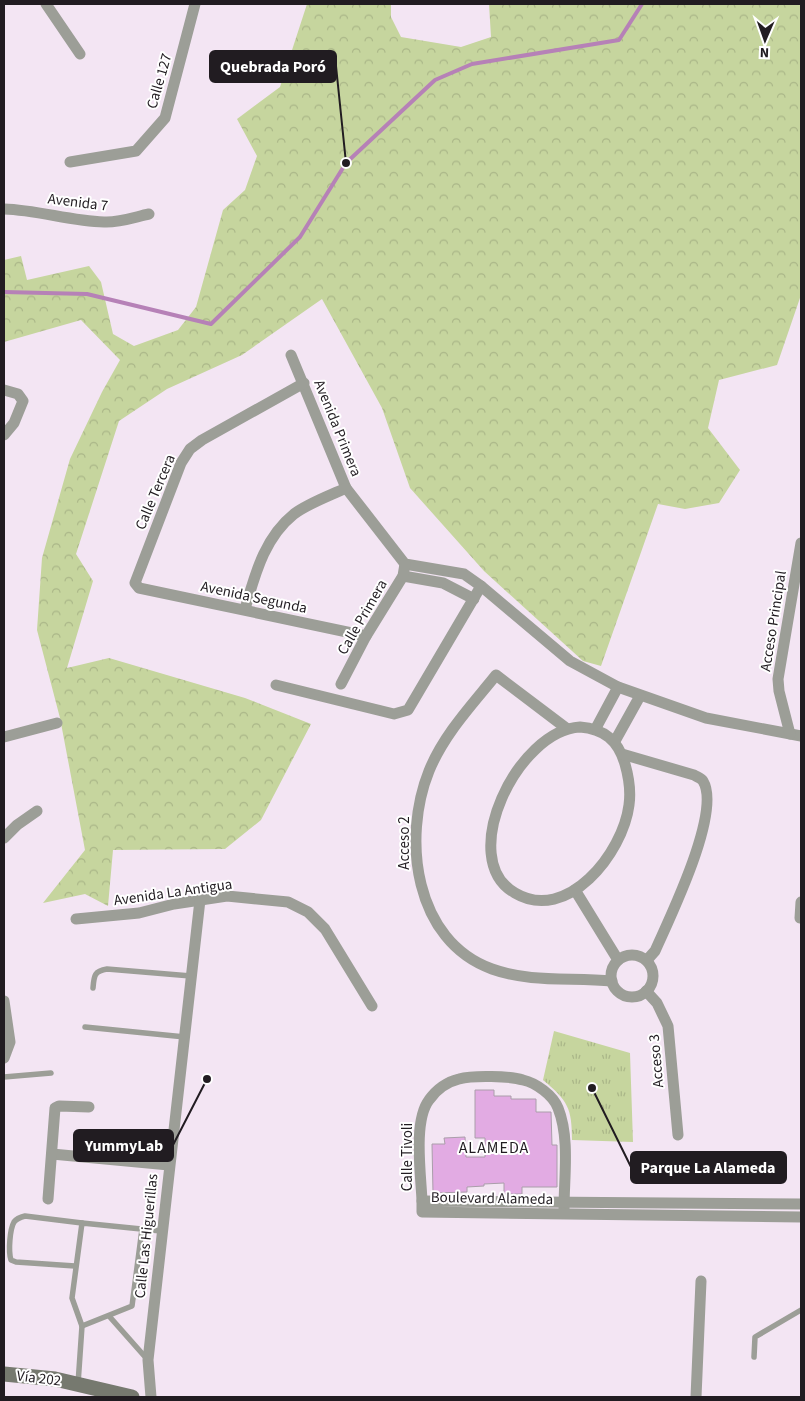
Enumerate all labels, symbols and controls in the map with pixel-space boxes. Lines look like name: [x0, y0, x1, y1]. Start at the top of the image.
north arrow: [740, 15, 790, 65]
text: N: [760, 42, 770, 62]
street label: Calle 127: [142, 51, 177, 111]
callout: Quebrada Poró: [210, 51, 336, 82]
text: Quebrada Poró: [220, 56, 326, 78]
street label: Avenida 7: [47, 188, 109, 217]
street label: Avenida Primera: [309, 377, 367, 480]
street label: Calle Tercera: [130, 451, 181, 533]
street label: Acceso Principal: [755, 569, 792, 673]
street label: Avenida Segunda: [199, 576, 309, 619]
street label: Calle Primera: [332, 576, 392, 659]
street label: Acceso 2: [394, 816, 415, 870]
street label: Avenida La Antigua: [112, 874, 234, 911]
street label: Acceso 3: [644, 1033, 669, 1089]
street label: Calle Tivoli: [397, 1123, 418, 1191]
callout: YummyLab: [74, 1130, 173, 1161]
text: YummyLab: [84, 1135, 163, 1157]
district label: ALAMEDA: [459, 1137, 529, 1159]
callout: Parque La Alameda: [631, 1152, 786, 1183]
text: Parque La Alameda: [640, 1157, 776, 1179]
street label: Calle Las Higuerillas: [130, 1173, 163, 1299]
street label: Boulevard Alameda: [431, 1187, 553, 1210]
street label: Vía 202: [16, 1365, 62, 1392]

